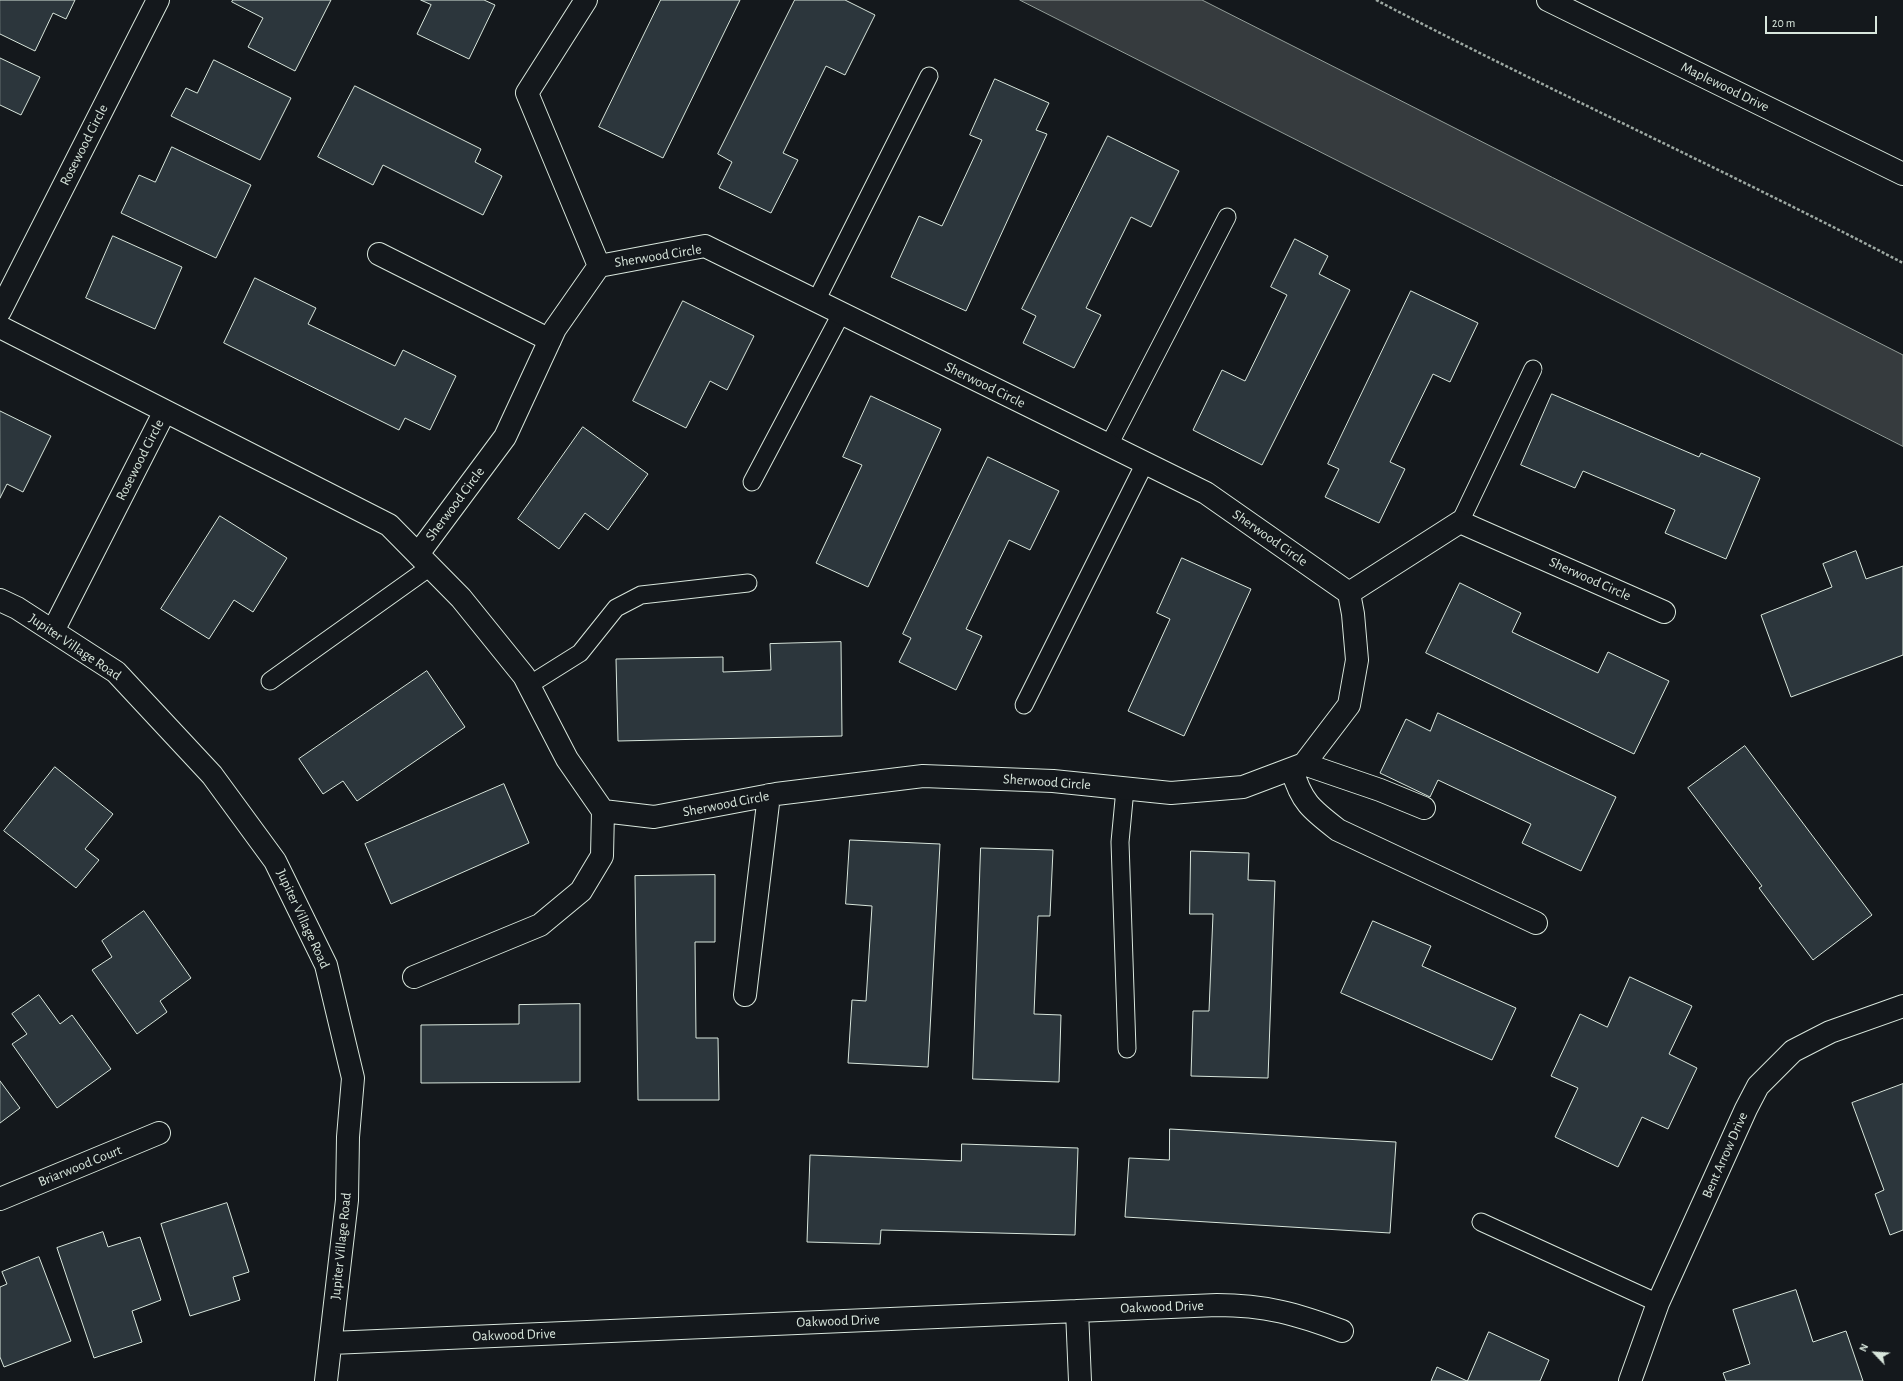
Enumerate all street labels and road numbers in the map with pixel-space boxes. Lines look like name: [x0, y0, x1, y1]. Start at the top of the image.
street label: Maplewood Drive: [1678, 58, 1772, 116]
street label: Rosewood Circle: [56, 102, 112, 188]
street label: Sherwood Circle: [613, 241, 703, 271]
street label: Sherwood Circle: [942, 358, 1028, 412]
street label: Rosewood Circle: [112, 417, 168, 503]
street label: Sherwood Circle: [422, 464, 488, 544]
street label: Sherwood Circle: [1229, 506, 1311, 570]
street label: Sherwood Circle: [1546, 553, 1634, 605]
street label: Jupiter Village Road: [26, 610, 124, 684]
street label: Sherwood Circle: [1003, 771, 1091, 793]
street label: Sherwood Circle: [681, 787, 771, 821]
street label: Jupiter Village Road: [273, 867, 333, 971]
street label: Bent Arrow Drive: [1699, 1109, 1751, 1201]
street label: Briarwood Court: [36, 1142, 124, 1190]
street label: Jupiter Village Road: [327, 1192, 355, 1300]
street label: Oakwood Drive: [1120, 1297, 1204, 1317]
street label: Oakwood Drive: [796, 1311, 880, 1331]
street label: Oakwood Drive: [472, 1325, 556, 1345]

